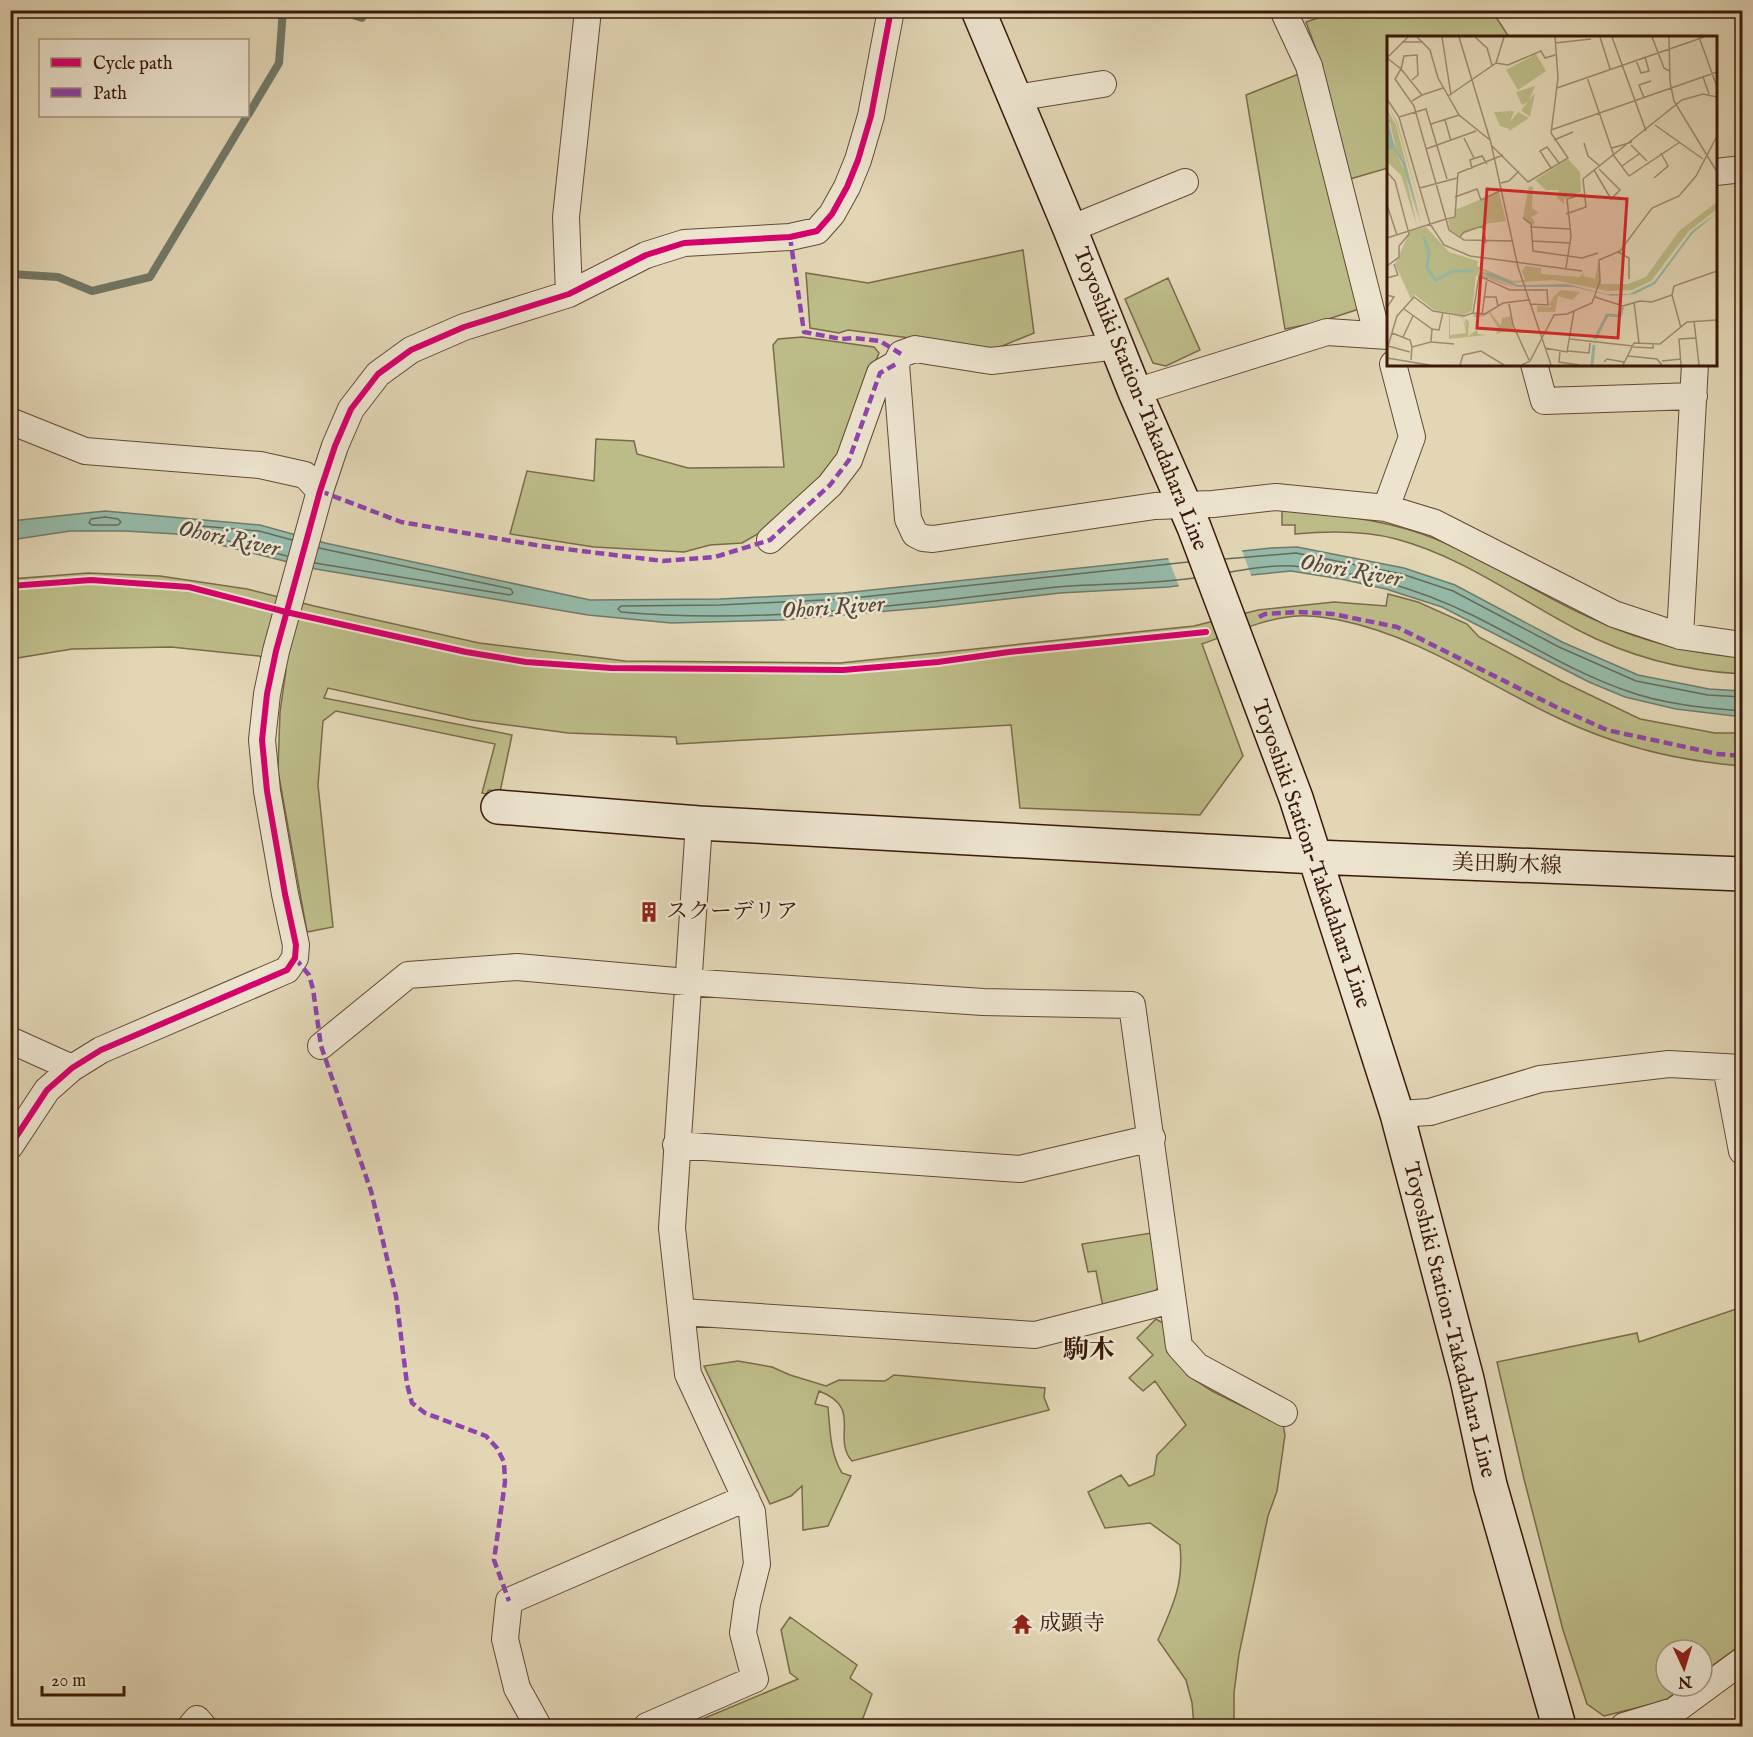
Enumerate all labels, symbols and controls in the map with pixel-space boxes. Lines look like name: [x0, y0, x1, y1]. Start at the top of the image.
inset map: [1387, 36, 1717, 366]
legend: [39, 39, 249, 117]
text: Cycle path: [93, 53, 173, 76]
text: Path: [93, 83, 127, 106]
street label: Toyoshiki Station-Takadahara Line: [1066, 243, 1214, 555]
water label: Ohori River: [175, 513, 284, 565]
water label: Ohori River: [1298, 547, 1406, 596]
water label: Ohori River: [780, 589, 887, 627]
street label: Toyoshiki Station-Takadahara Line: [1245, 696, 1377, 1012]
street label: 美田駒木線: [1452, 849, 1562, 881]
place label: スクーデリア: [666, 898, 798, 926]
building icon: スクーデリア: [637, 900, 661, 924]
street label: Toyoshiki Station-Takadahara Line: [1396, 1159, 1502, 1481]
district label: 駒木: [1063, 1334, 1115, 1367]
place label: 成顕寺: [1039, 1610, 1105, 1638]
temple icon: 成顕寺: [1010, 1612, 1034, 1636]
north arrow: [1654, 1638, 1714, 1698]
scale bar: [42, 1659, 124, 1697]
text: 20 m: [51, 1670, 86, 1693]
text: N: [1677, 1670, 1694, 1691]

